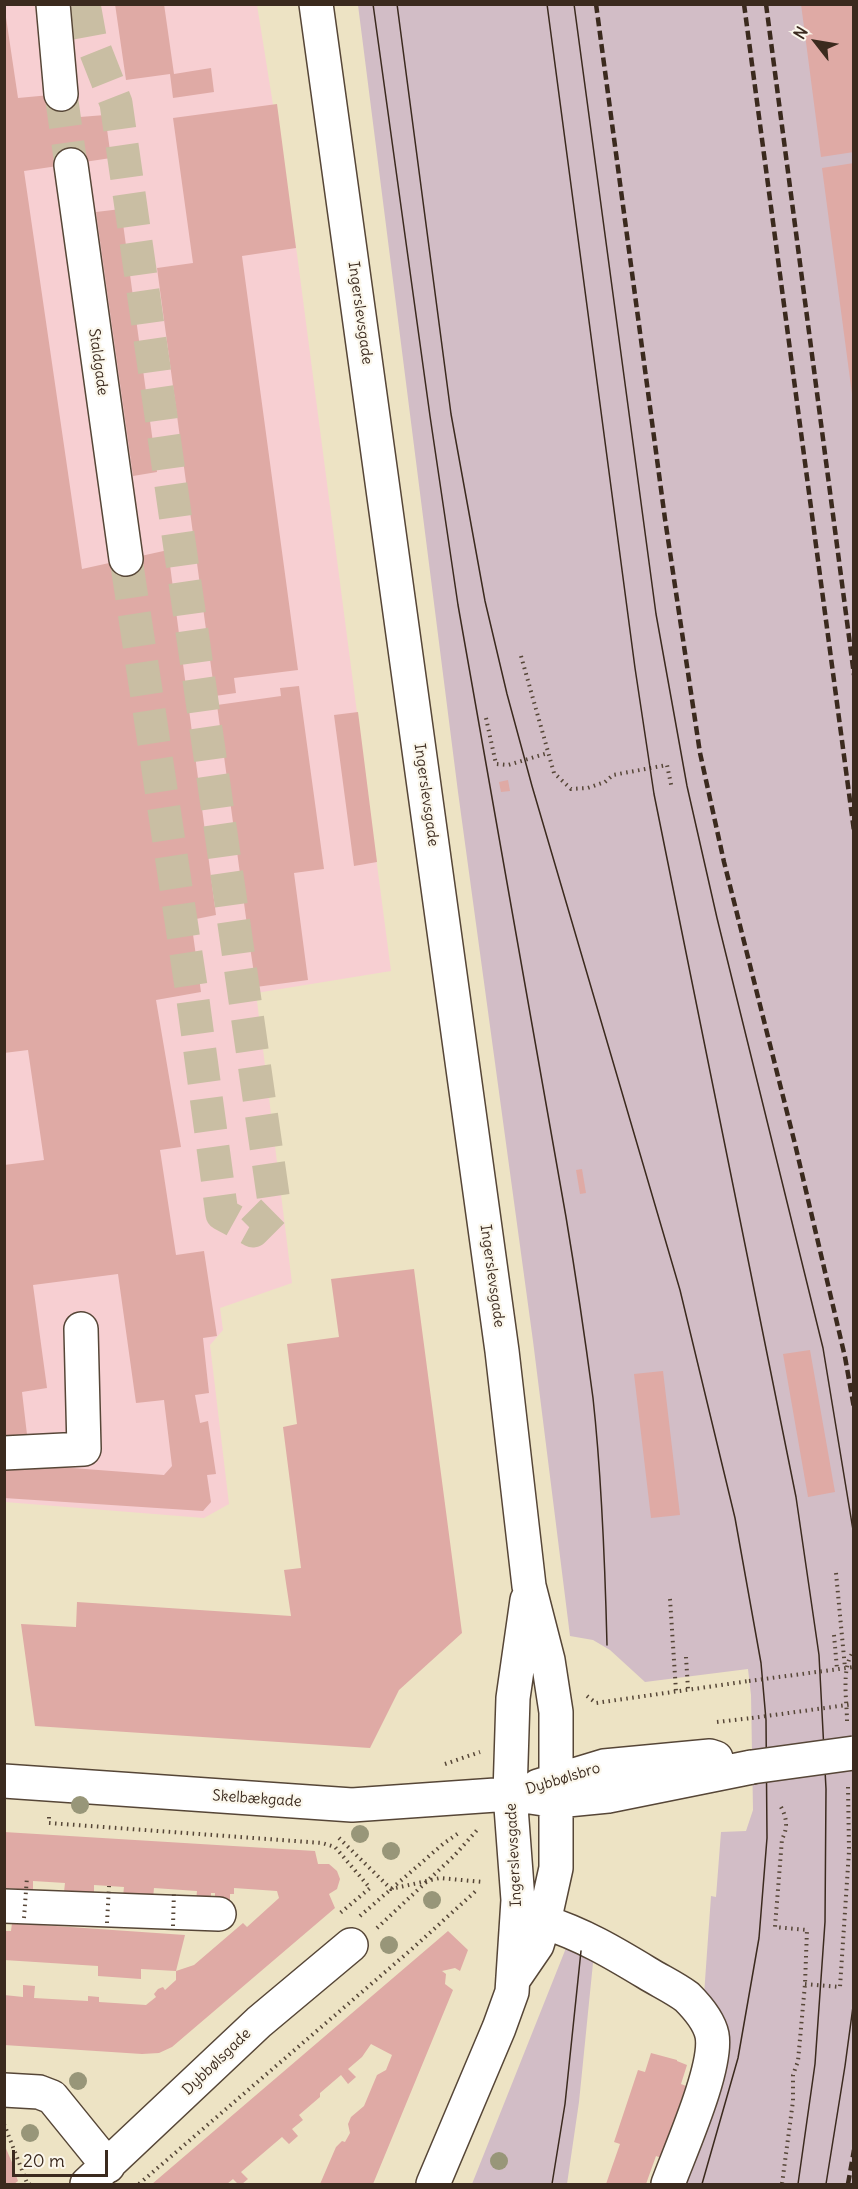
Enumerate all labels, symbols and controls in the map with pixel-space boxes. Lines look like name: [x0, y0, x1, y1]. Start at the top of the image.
north arrow: [786, 12, 846, 72]
text: N: [789, 23, 812, 43]
street label: Ingerslevsgade: [344, 260, 376, 366]
street label: Staldgade: [84, 327, 112, 397]
street label: Ingerslevsgade: [410, 742, 442, 848]
street label: Ingerslevsgade: [476, 1223, 508, 1329]
street label: Dybbølsbro: [524, 1759, 602, 1799]
street label: Skelbækgade: [212, 1787, 302, 1811]
street label: Ingerslevsgade: [502, 1803, 526, 1907]
street label: Dybbølsgade: [179, 2025, 255, 2099]
scale bar: [15, 2138, 111, 2176]
text: 20 m: [23, 2149, 65, 2172]

